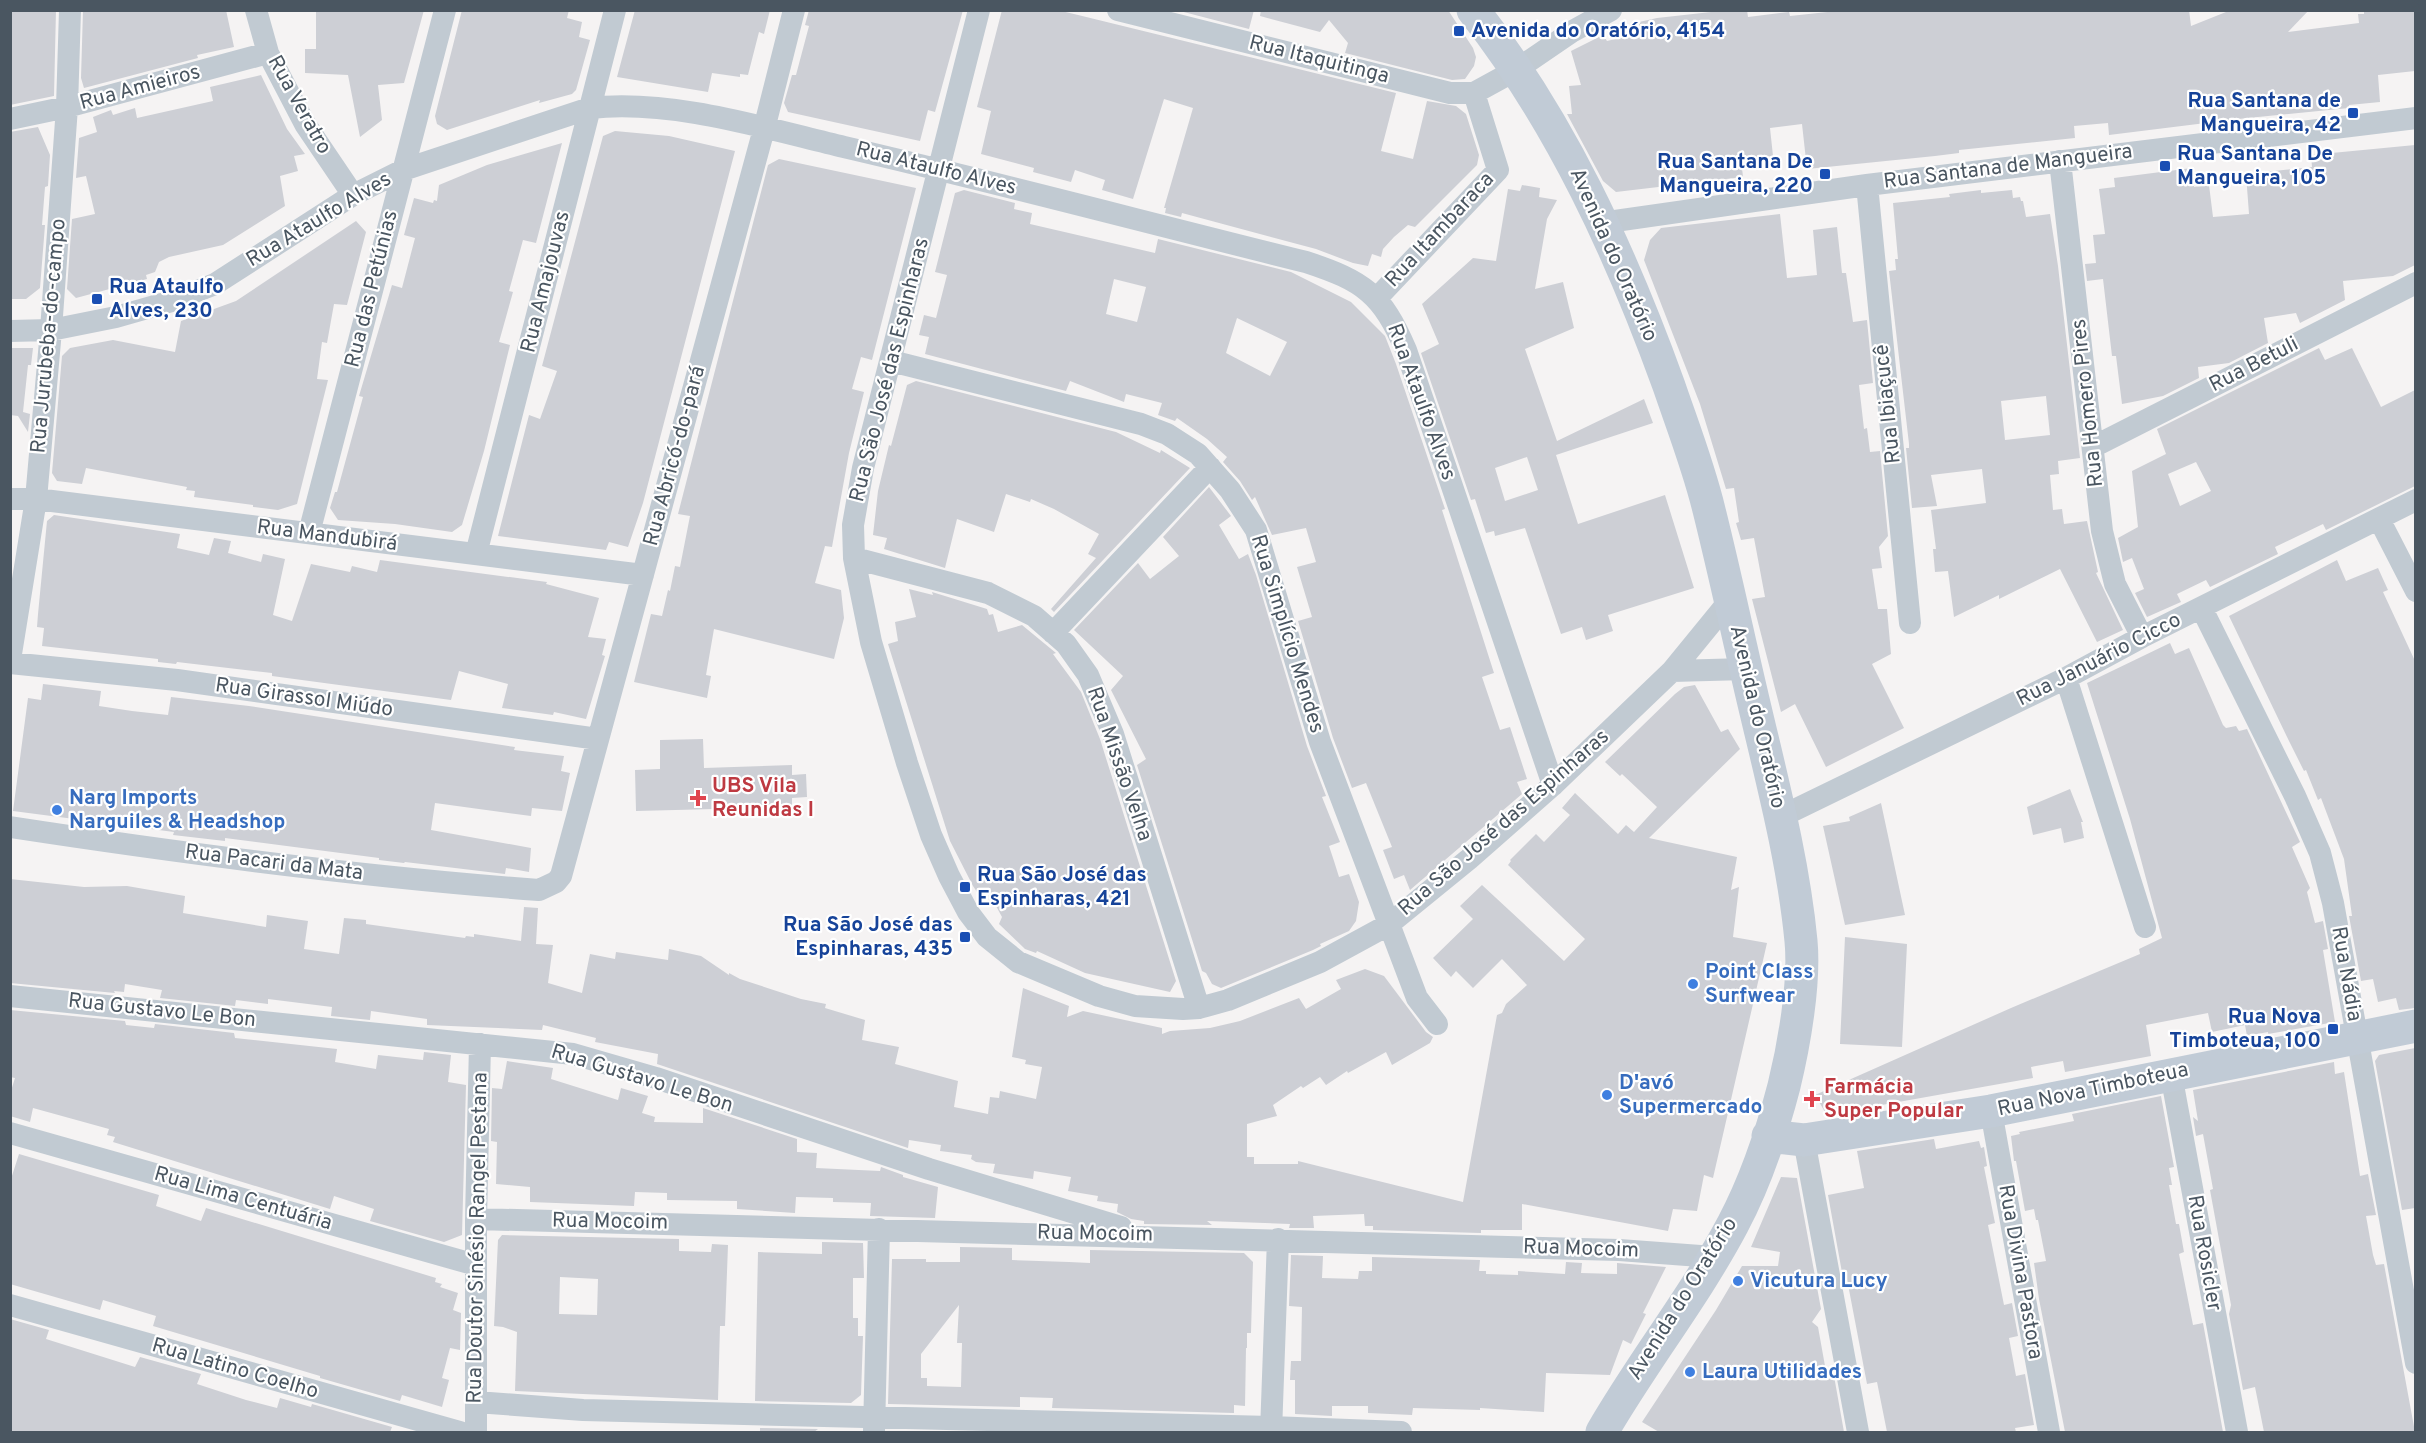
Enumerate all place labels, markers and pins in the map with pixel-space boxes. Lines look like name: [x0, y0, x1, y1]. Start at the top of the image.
place label: Avenida do Oratório, 4154: [1471, 18, 1725, 45]
marker: Avenida do Oratório, 4154: [1452, 24, 1466, 38]
place label: Rua Santana de Mangueira, 42: [2187, 88, 2341, 139]
marker: Rua Santana de Mangueira, 42: [2346, 106, 2360, 120]
place label: Rua Santana De Mangueira, 105: [2177, 141, 2333, 192]
place label: Rua Santana De Mangueira, 220: [1657, 149, 1813, 200]
marker: Rua Santana De Mangueira, 105: [2158, 159, 2172, 173]
marker: Rua Santana De Mangueira, 220: [1818, 167, 1832, 181]
place label: Rua Ataulfo Alves, 230: [109, 274, 224, 325]
marker: Rua Ataulfo Alves, 230: [90, 292, 104, 306]
place label: UBS Vila Reunidas I: [712, 773, 814, 824]
place label: Narg Imports Narguiles & Headshop: [69, 785, 285, 836]
marker: UBS Vila Reunidas I: [689, 789, 707, 807]
marker: Narg Imports Narguiles & Headshop: [50, 803, 64, 817]
place label: Rua São José das Espinharas, 421: [977, 862, 1147, 913]
marker: Rua São José das Espinharas, 421: [958, 880, 972, 894]
place label: Rua São José das Espinharas, 435: [783, 912, 953, 963]
marker: Rua São José das Espinharas, 435: [958, 930, 972, 944]
place label: Point Class Surfwear: [1705, 959, 1814, 1010]
marker: Point Class Surfwear: [1686, 977, 1700, 991]
place label: Rua Nova Timboteua, 100: [2169, 1004, 2321, 1055]
marker: Rua Nova Timboteua, 100: [2326, 1022, 2340, 1036]
place label: D'avó Supermercado: [1619, 1070, 1762, 1121]
place label: Farmácia Super Popular: [1824, 1074, 1964, 1125]
marker: D'avó Supermercado: [1600, 1088, 1614, 1102]
marker: Farmácia Super Popular: [1805, 1092, 1819, 1106]
place label: Vicutura Lucy: [1750, 1268, 1888, 1295]
marker: Vicutura Lucy: [1731, 1274, 1745, 1288]
place label: Laura Utilidades: [1702, 1359, 1862, 1386]
marker: Laura Utilidades: [1683, 1365, 1697, 1379]

